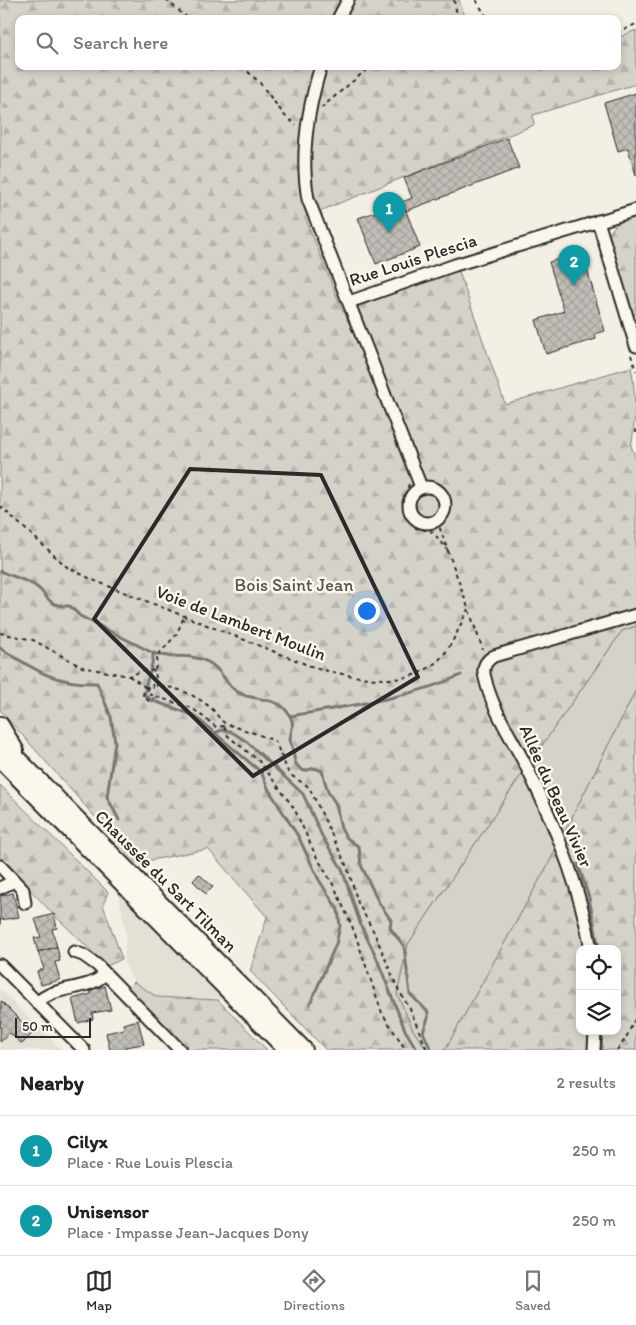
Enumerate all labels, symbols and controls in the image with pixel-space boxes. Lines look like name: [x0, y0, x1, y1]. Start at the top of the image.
search box: [15, 15, 621, 70]
icon: search: [33, 29, 61, 57]
text: Search here: [73, 31, 168, 54]
pin: 1: [373, 192, 405, 233]
street label: Rue Louis Plescia: [347, 229, 480, 291]
pin: 2: [558, 245, 590, 286]
park label: Bois Saint Jean: [235, 574, 353, 596]
street label: Voie de Lambert Moulin: [153, 580, 329, 666]
your location: [354, 598, 380, 624]
street label: Allée du Beau Vivier: [515, 721, 597, 871]
street label: Chaussée du Sart Tilman: [90, 805, 242, 957]
map controls: [576, 945, 621, 1035]
button: locate: [576, 945, 621, 990]
button: layers: [576, 990, 621, 1035]
scale bar: [15, 1015, 91, 1038]
text: 50 m: [22, 1018, 53, 1035]
text: Nearby: [20, 1070, 84, 1095]
text: 2 results: [556, 1073, 616, 1092]
text: Cilyx: [67, 1130, 108, 1153]
text: 1: [32, 1141, 40, 1160]
text: 250 m: [572, 1141, 616, 1160]
text: Place · Rue Louis Plescia: [67, 1153, 233, 1172]
text: Unisensor: [67, 1200, 149, 1223]
text: 2: [32, 1211, 40, 1230]
text: 250 m: [572, 1211, 616, 1230]
text: Place · Impasse Jean-Jacques Dony: [67, 1223, 308, 1242]
tab: Map: [85, 1267, 113, 1314]
tab: Directions: [283, 1267, 345, 1314]
tab: Saved: [515, 1267, 551, 1314]

